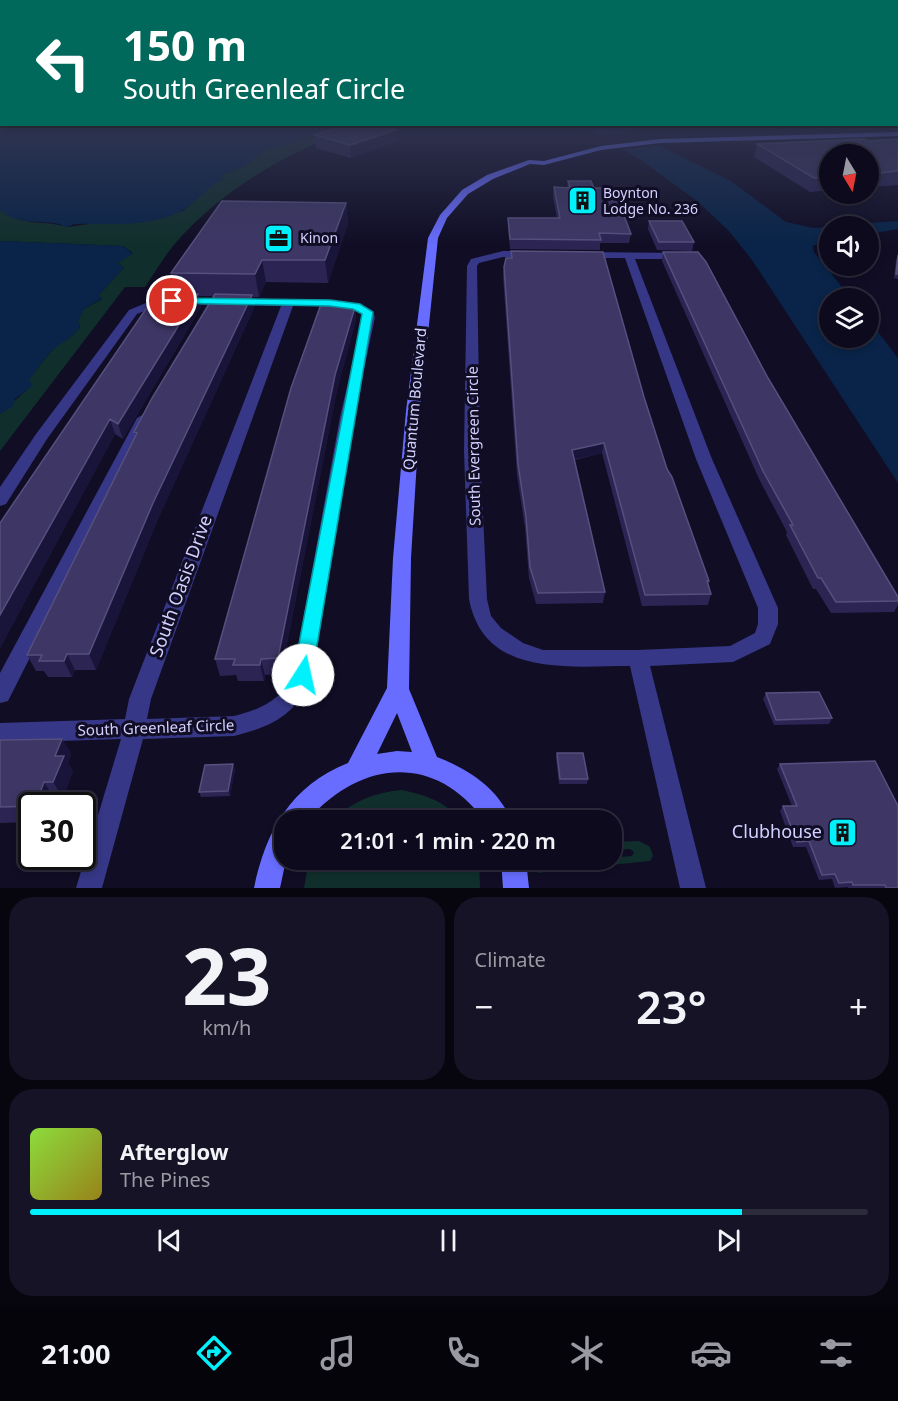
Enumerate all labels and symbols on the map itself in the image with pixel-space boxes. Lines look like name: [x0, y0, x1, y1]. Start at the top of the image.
north arrow: [819, 144, 879, 204]
place label: Boynton Lodge No. 236: [603, 183, 698, 218]
building icon: Boynton Lodge No. 236: [566, 185, 598, 217]
office icon: Kinon: [263, 222, 295, 254]
place label: Kinon: [300, 228, 338, 247]
pin: [146, 275, 197, 326]
street label: Quantum Boulevard: [398, 327, 430, 471]
street label: South Evergreen Circle: [462, 366, 484, 526]
street label: South Oasis Drive: [143, 511, 217, 660]
position arrow: [271, 643, 335, 707]
street label: South Greenleaf Circle: [77, 714, 235, 740]
speed limit sign: 30: [18, 792, 96, 870]
building icon: Clubhouse: [827, 816, 859, 848]
place label: Clubhouse: [732, 819, 822, 843]

